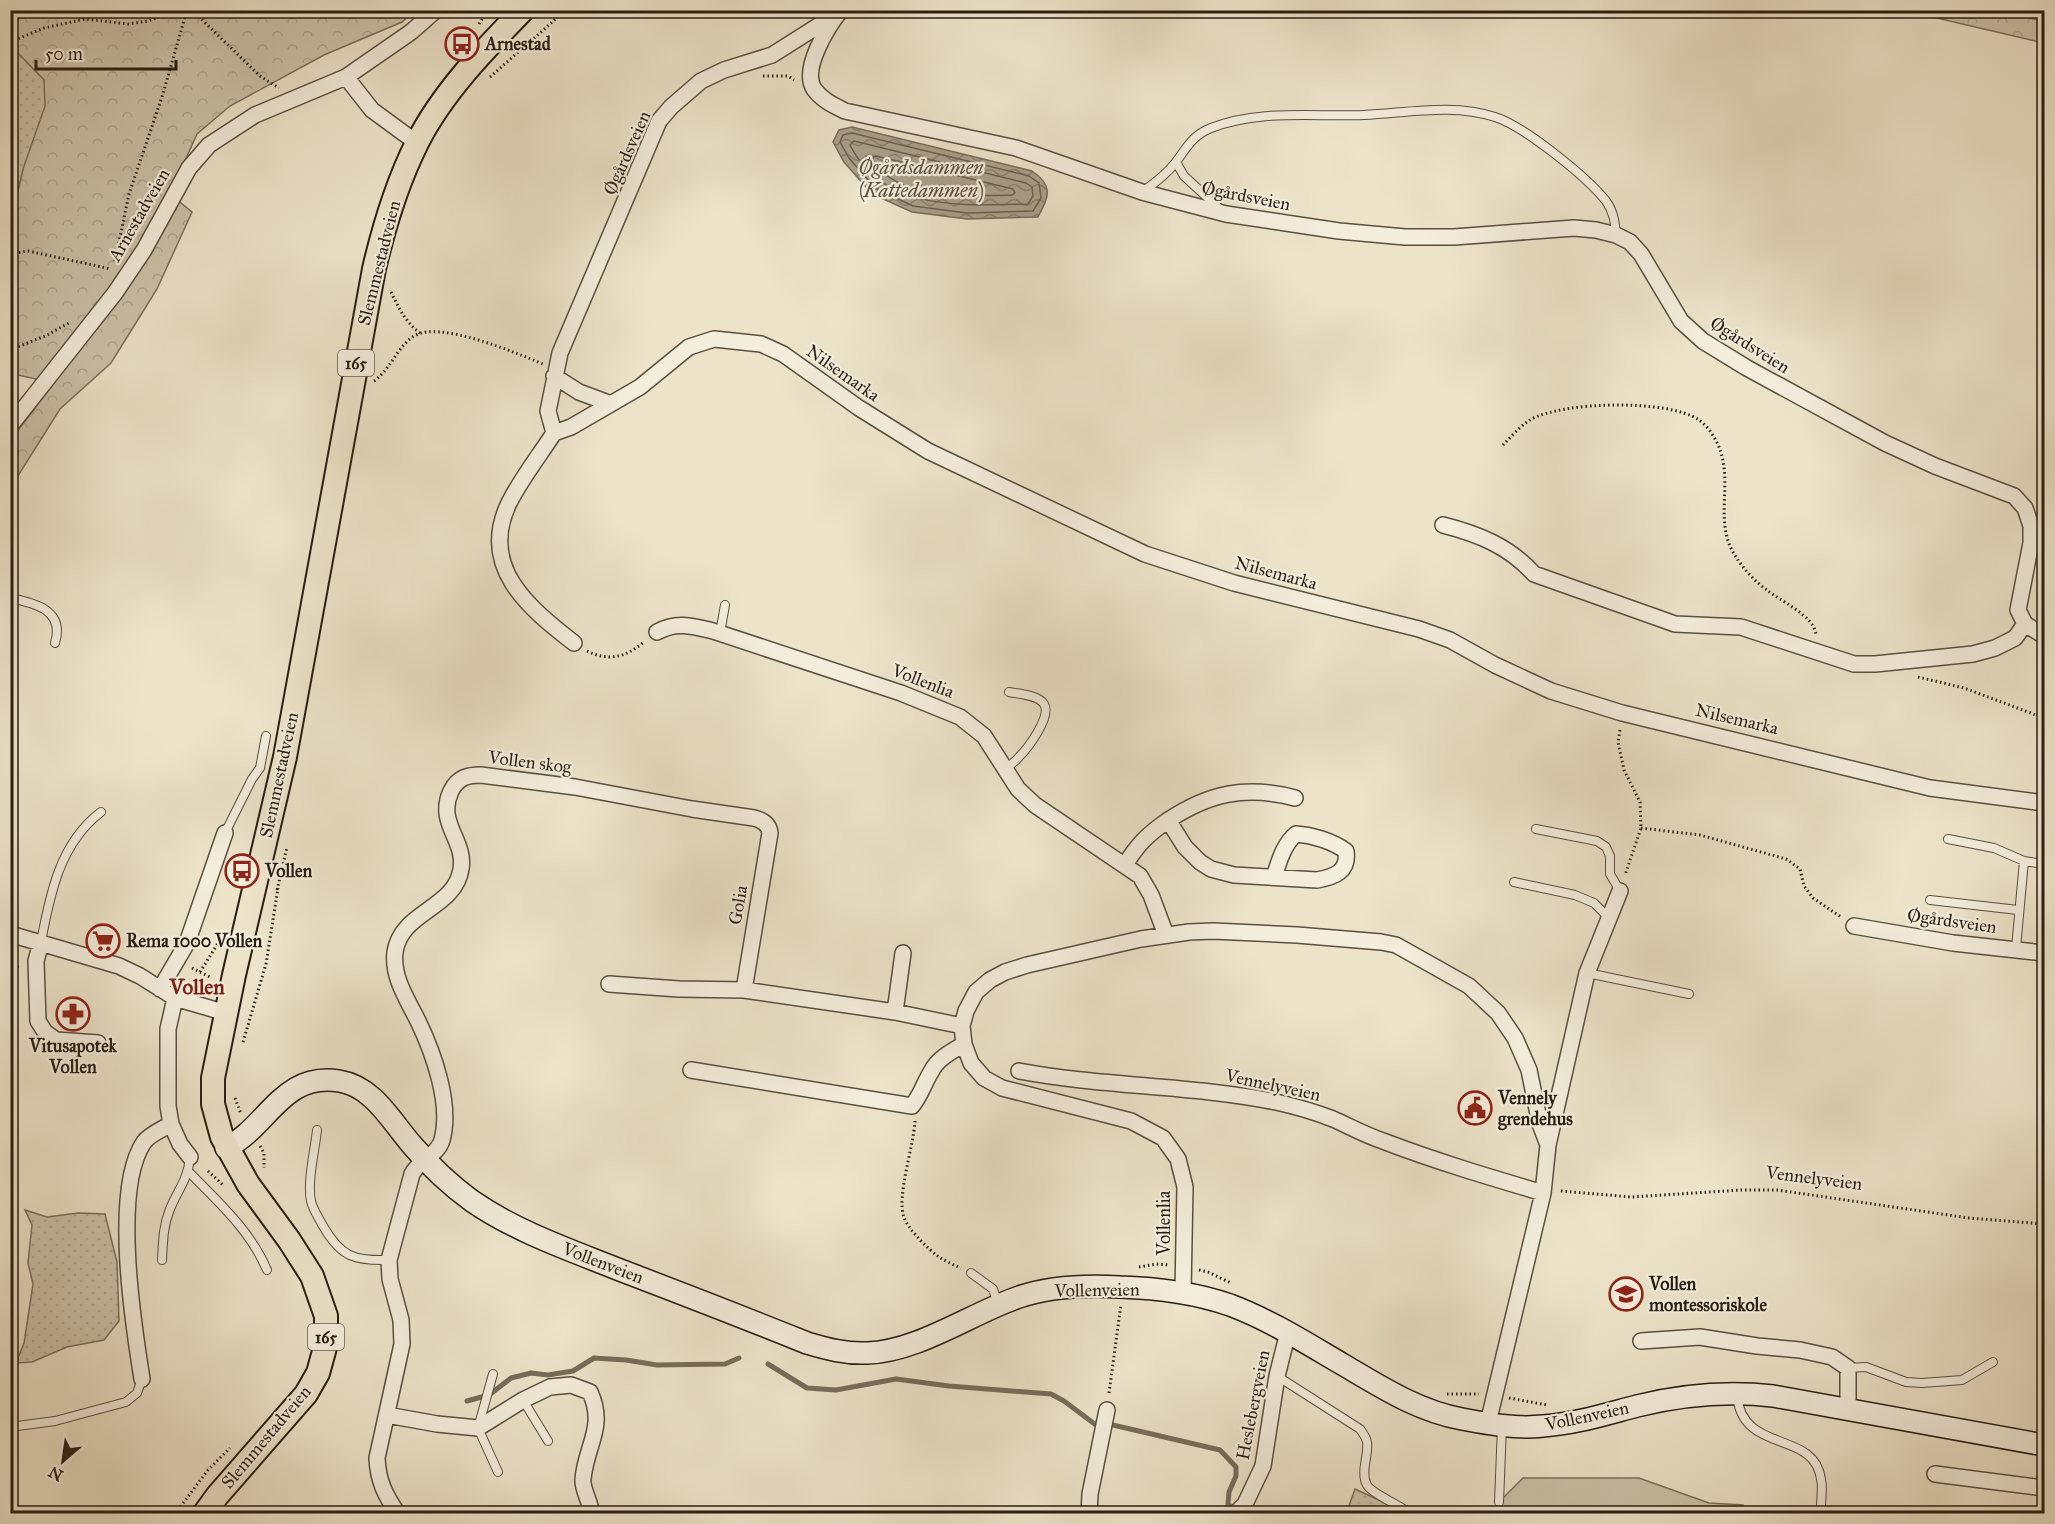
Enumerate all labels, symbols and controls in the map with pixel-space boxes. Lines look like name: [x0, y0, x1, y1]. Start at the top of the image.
bus stop icon: Arnestad: [444, 26, 480, 62]
scale bar: [36, 33, 176, 71]
place label: Arnestad: [484, 33, 552, 55]
text: 50 m: [45, 43, 83, 65]
street label: Øgårdsveien: [599, 107, 656, 199]
water label: Øgårdsdammen (Kattedammen): [858, 155, 984, 203]
street label: Arnestadveien: [103, 164, 175, 266]
street label: Øgårdsveien: [1200, 177, 1293, 216]
street label: Slemmestadveien: [353, 198, 405, 328]
street label: Øgårdsveien: [1705, 312, 1794, 379]
street label: Nilsemarka: [802, 340, 884, 406]
road number: 165: [338, 350, 374, 376]
street label: Nilsemarka: [1232, 551, 1320, 595]
street label: Vollenlia: [888, 659, 958, 703]
street label: Nilsemarka: [1693, 699, 1781, 739]
street label: Slemmestadveien: [255, 710, 303, 840]
street label: Vollen skog: [486, 746, 573, 779]
bus stop icon: Vollen: [224, 853, 260, 889]
place label: Vollen: [264, 860, 313, 882]
street label: Golia: [724, 883, 752, 926]
street label: Øgårdsveien: [1906, 904, 1998, 939]
supermarket icon: Rema 1000 Vollen: [85, 923, 121, 959]
place label: Rema 1000 Vollen: [126, 930, 263, 952]
district label: Vollen: [168, 974, 225, 1000]
pharmacy icon: Vitusapotek Vollen: [55, 996, 91, 1032]
place label: Vitusapotek Vollen: [28, 1035, 118, 1078]
street label: Vennelyveien: [1222, 1064, 1323, 1106]
place label: Vennely grendehus: [1497, 1087, 1573, 1131]
public building icon: Vennely grendehus: [1457, 1090, 1493, 1126]
street label: Vennelyveien: [1764, 1161, 1864, 1195]
street label: Vollenlia: [1153, 1190, 1175, 1256]
street label: Vollenveien: [558, 1237, 647, 1289]
place label: Vollen montessoriskole: [1648, 1273, 1767, 1316]
school or university icon: Vollen montessoriskole: [1608, 1276, 1644, 1312]
street label: Vollenveien: [1053, 1278, 1140, 1302]
road number: 165: [308, 1324, 344, 1350]
street label: Heslebergveien: [1232, 1348, 1275, 1462]
street label: Slemmestadveien: [216, 1381, 316, 1493]
street label: Vollenveien: [1542, 1396, 1631, 1436]
north arrow: [33, 1431, 93, 1491]
text: N: [45, 1462, 67, 1485]

